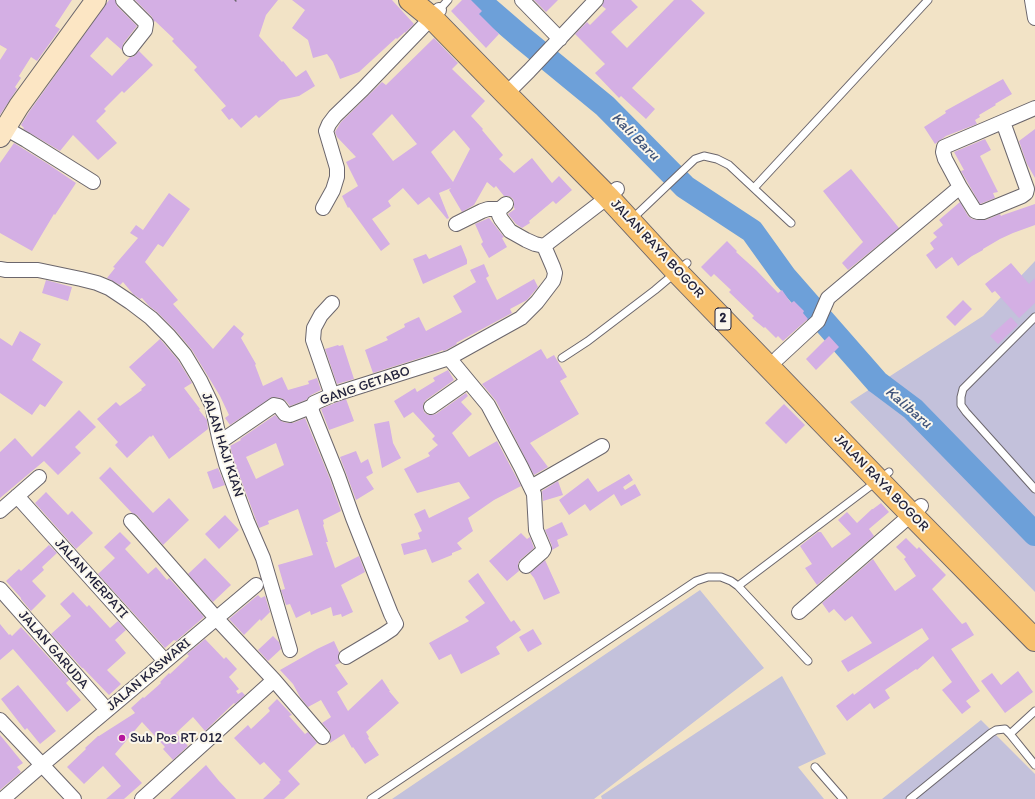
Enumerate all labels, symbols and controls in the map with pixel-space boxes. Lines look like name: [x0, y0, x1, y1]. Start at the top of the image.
water label: Kali Baru: [607, 109, 663, 165]
street label: JALAN RAYA BOGOR: [607, 196, 707, 302]
road number: 2: [715, 308, 731, 330]
street label: GANG GETABO: [318, 363, 412, 409]
water label: Kalibaru: [881, 383, 935, 433]
street label: JALAN HAJI KIAN: [197, 391, 247, 499]
street label: JALAN RAYA BOGOR: [830, 431, 932, 535]
street label: JALAN MERPATI: [51, 536, 131, 622]
street label: JALAN GARUDA: [14, 607, 92, 693]
street label: JALAN KASWARI: [104, 635, 194, 715]
place label: Sub Pos RT 012: [130, 730, 222, 746]
marker: Sub Pos RT 012: [117, 733, 127, 743]

